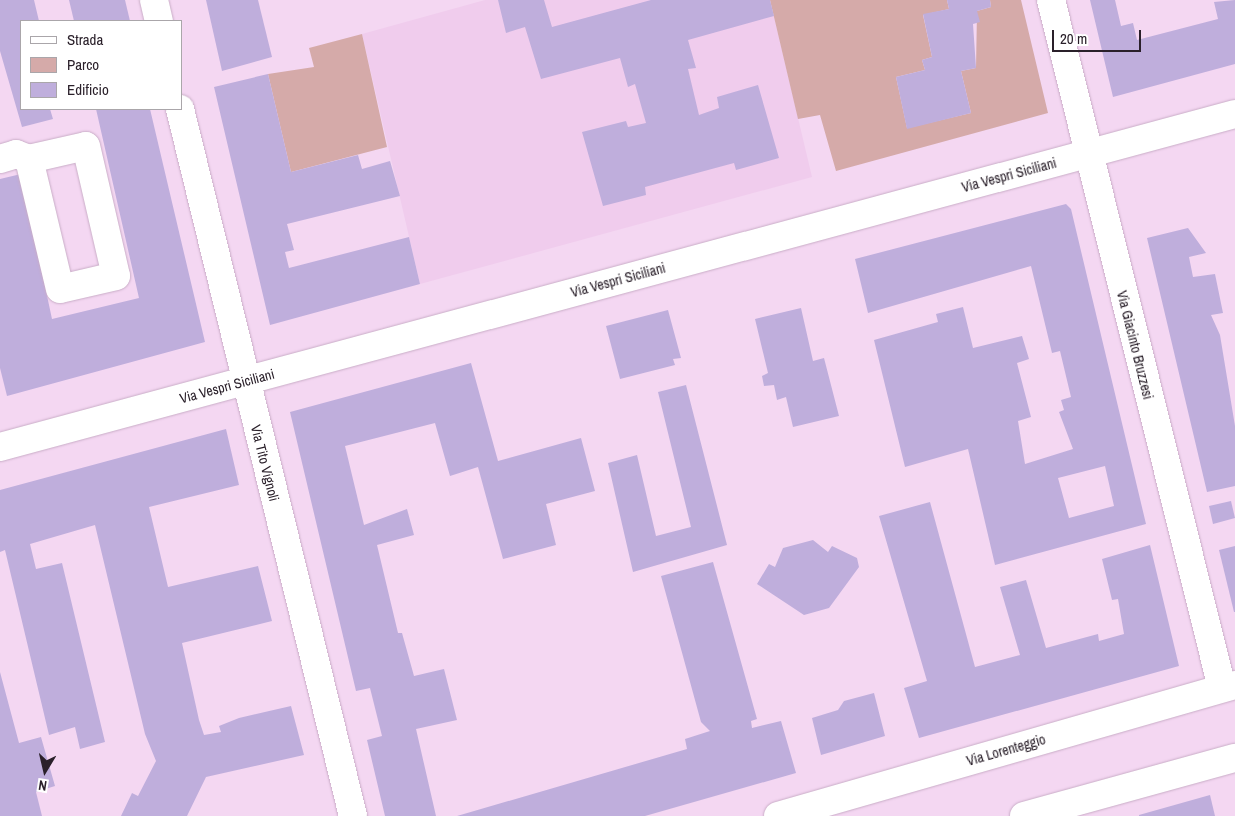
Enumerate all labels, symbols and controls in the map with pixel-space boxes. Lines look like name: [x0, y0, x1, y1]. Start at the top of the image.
legend: [20, 20, 182, 110]
scale bar: [1055, 20, 1144, 52]
text: 20 m: [1060, 28, 1087, 49]
text: Strada: [67, 29, 103, 50]
text: Parco: [67, 54, 99, 75]
text: Edificio: [67, 79, 109, 100]
street label: Via Vespri Siciliani: [960, 154, 1058, 196]
street label: Via Vespri Siciliani: [569, 259, 667, 301]
street label: Via Giacinto Bruzzesi: [1113, 289, 1157, 401]
street label: Via Vespri Siciliani: [178, 365, 276, 407]
street label: Via Tito Vignoli: [247, 423, 283, 503]
street label: Via Lorenteggio: [965, 731, 1047, 769]
north arrow: [20, 746, 70, 796]
text: N: [37, 776, 48, 795]

